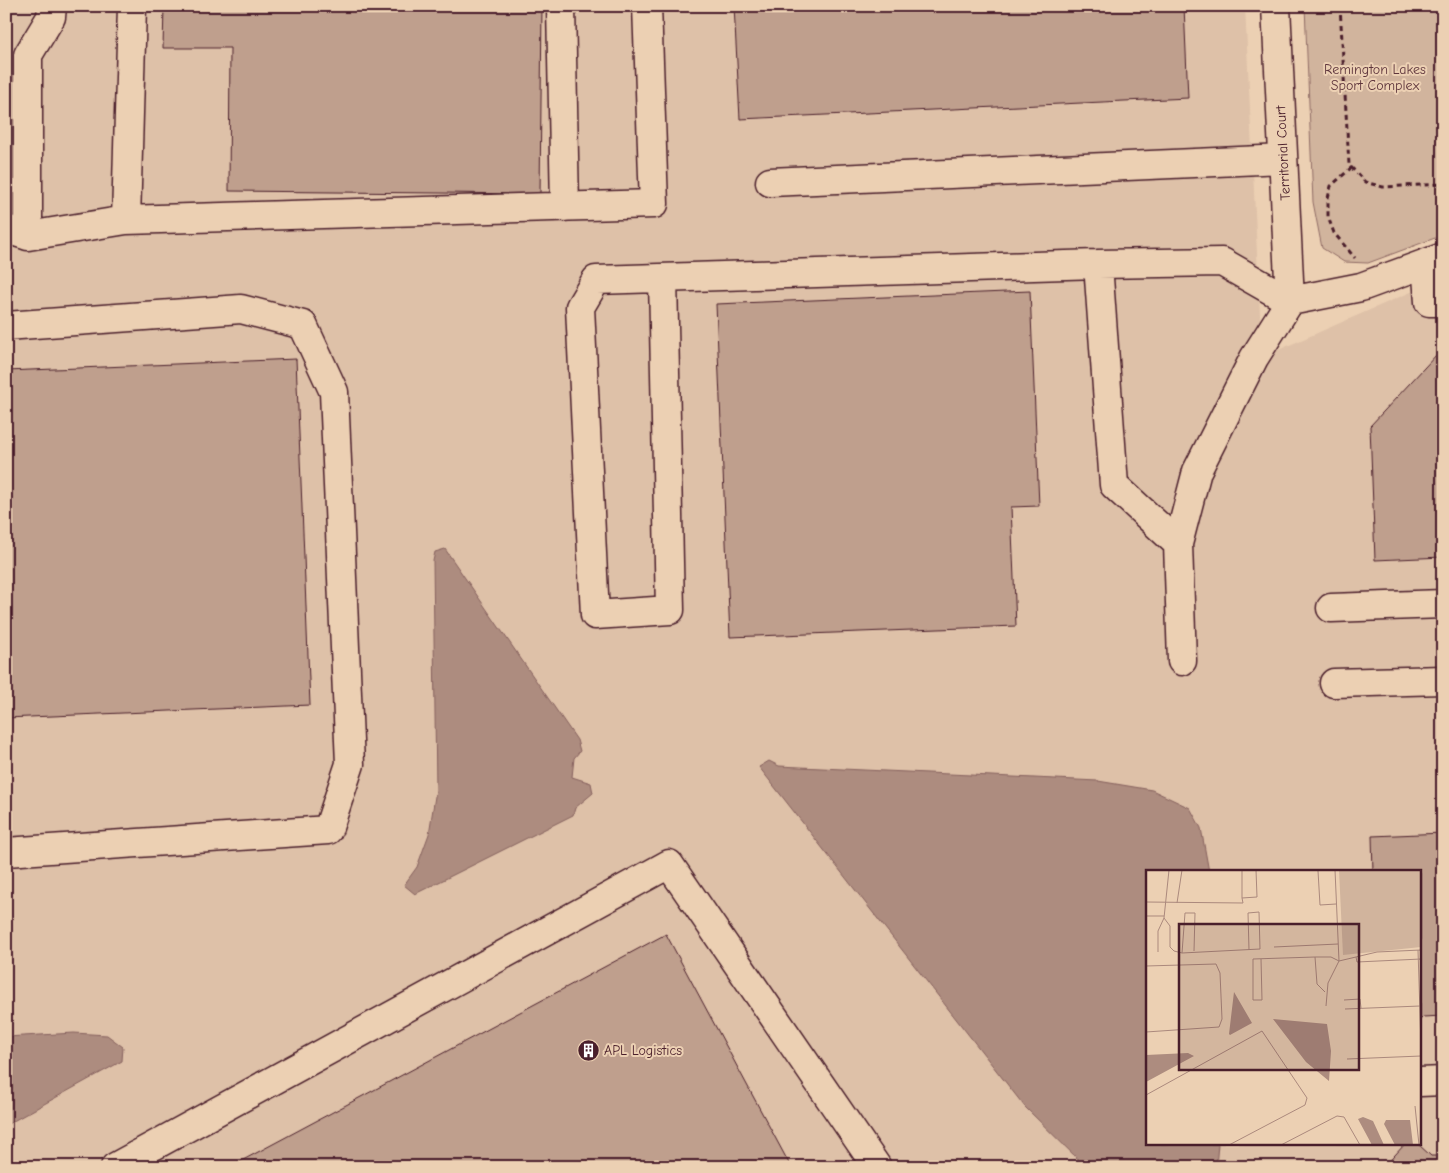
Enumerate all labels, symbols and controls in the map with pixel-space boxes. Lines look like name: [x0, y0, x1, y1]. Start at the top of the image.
park label: Remington Lakes Sport Complex: [1324, 61, 1426, 94]
street label: Territorial Court: [1272, 104, 1294, 201]
inset map: [1146, 870, 1422, 1146]
building icon: APL Logistics: [576, 1038, 600, 1062]
place label: APL Logistics: [604, 1042, 682, 1059]

